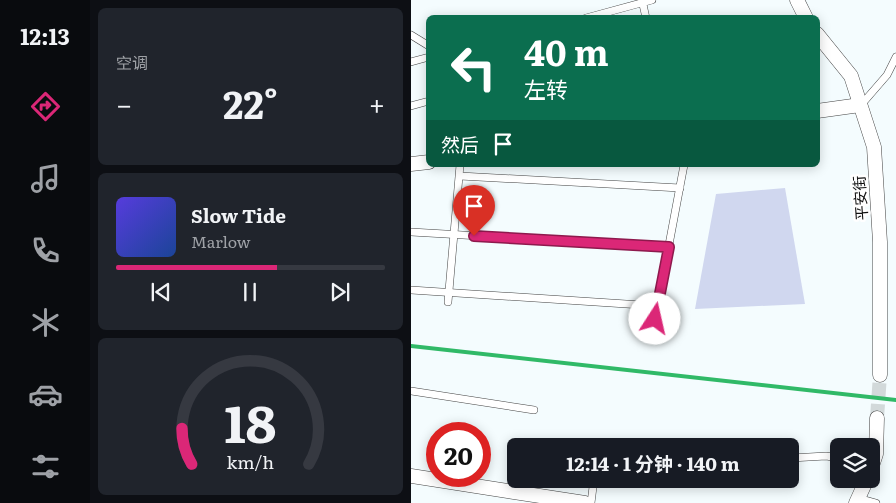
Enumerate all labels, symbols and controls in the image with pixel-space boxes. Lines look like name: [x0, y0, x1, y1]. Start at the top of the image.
text: 12:13: [20, 19, 70, 52]
text: 40 m: [524, 25, 609, 77]
icon: left: [441, 35, 506, 100]
text: 空调: [116, 50, 148, 74]
text: 左转: [524, 72, 568, 105]
text: 22°: [223, 74, 278, 131]
text: −: [116, 82, 132, 124]
text: +: [369, 82, 385, 124]
icon: directions: [28, 89, 63, 124]
text: 然后: [441, 130, 479, 158]
icon: arrive: [489, 130, 517, 158]
icon: music: [28, 161, 63, 196]
street label: 平安街: [846, 175, 873, 221]
pin: [453, 185, 495, 236]
icon: arrive: [460, 192, 488, 220]
text: Slow Tide: [191, 201, 286, 229]
text: Marlow: [191, 229, 251, 253]
icon: phone: [28, 233, 63, 268]
icon: previous: [147, 278, 175, 306]
icon: pause: [236, 278, 264, 306]
icon: next: [326, 278, 354, 306]
position arrow: [628, 292, 680, 344]
icon: climate: [28, 305, 63, 340]
icon: car: [28, 377, 63, 412]
text: 18: [224, 381, 277, 459]
speed limit sign: 20: [426, 422, 491, 487]
map controls: [830, 438, 880, 488]
button: layers: [830, 438, 880, 488]
text: km/h: [227, 448, 274, 475]
icon: filters: [28, 449, 63, 484]
text: 12:14 · 1 分钟 · 140 m: [566, 449, 740, 477]

